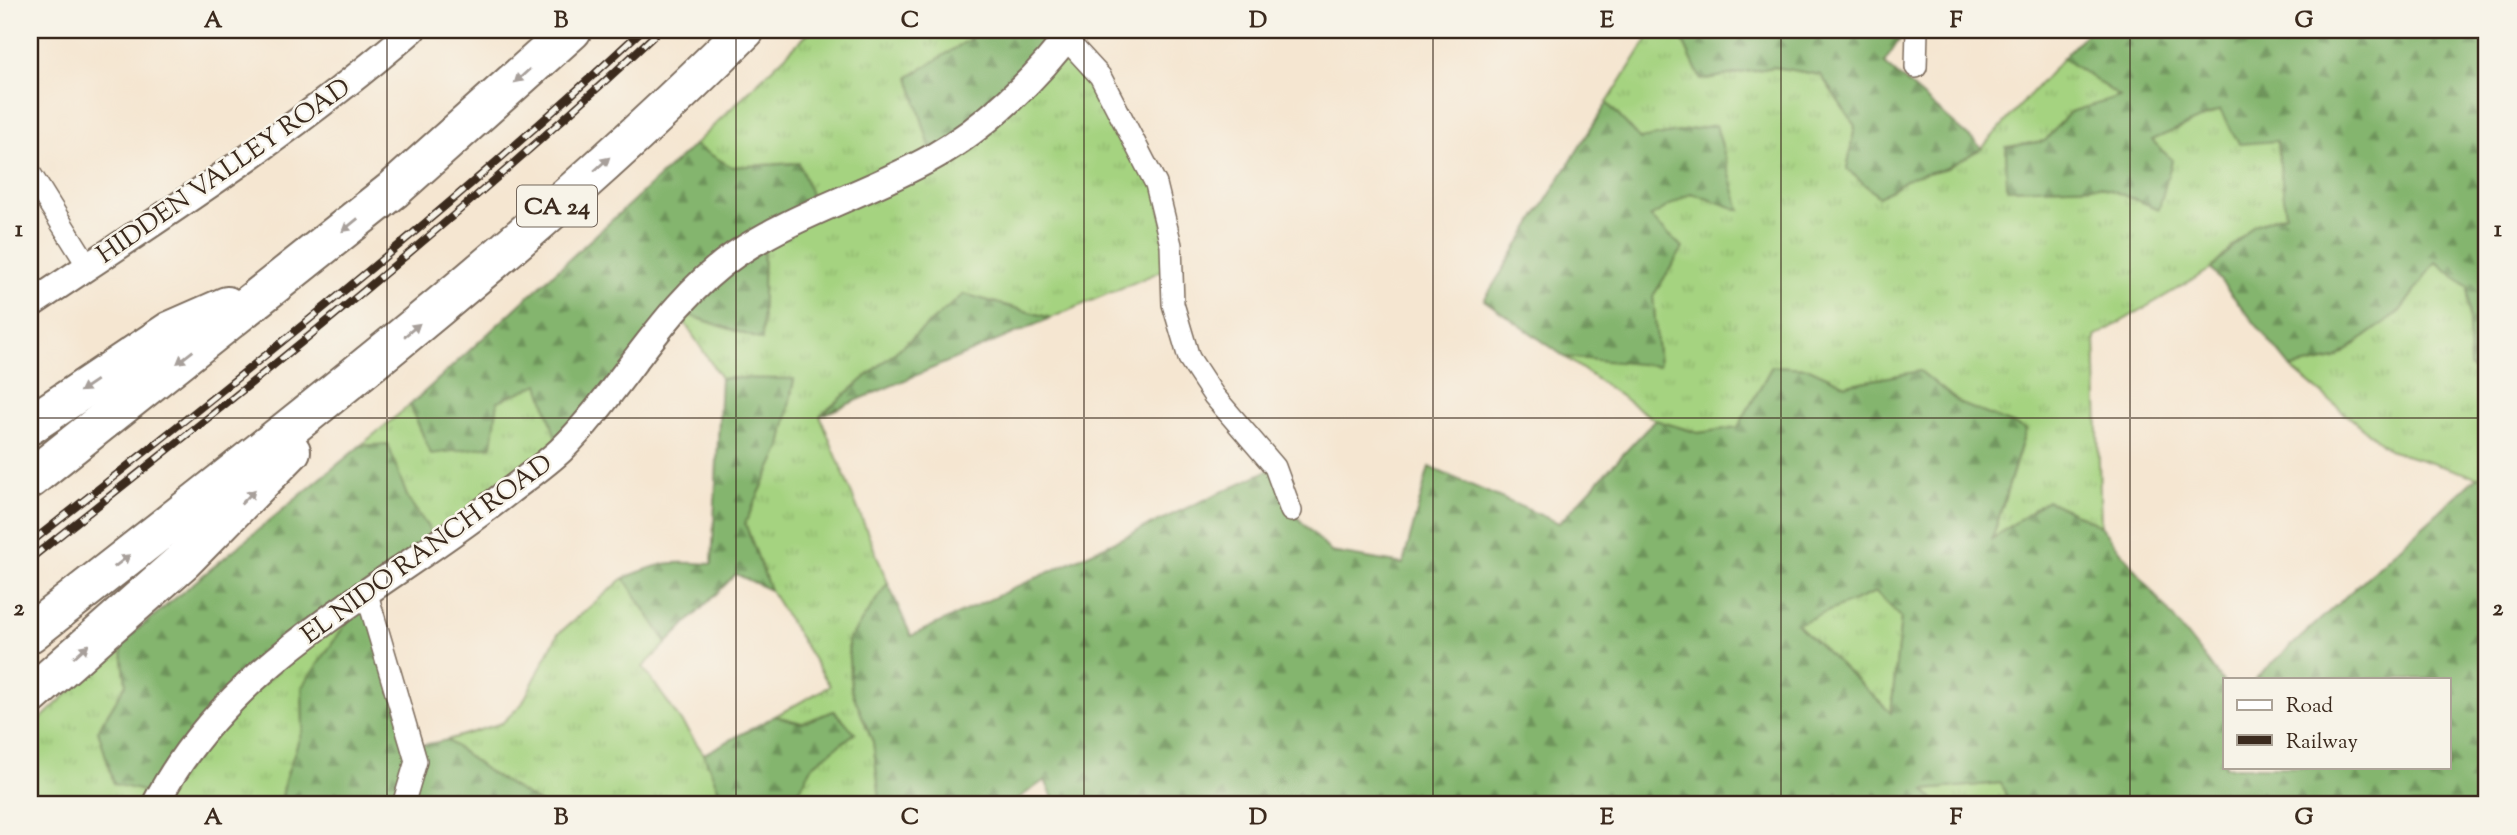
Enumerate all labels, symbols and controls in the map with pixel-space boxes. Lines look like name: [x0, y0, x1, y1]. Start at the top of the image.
text: A: [204, 5, 223, 38]
text: B: [554, 5, 569, 38]
text: C: [901, 5, 919, 38]
text: D: [1249, 5, 1267, 38]
text: E: [1600, 5, 1614, 38]
text: F: [1950, 5, 1963, 38]
text: G: [2295, 5, 2314, 38]
one-way arrow: [513, 68, 531, 84]
street label: HIDDEN VALLEY ROAD: [90, 70, 359, 274]
one-way arrow: [593, 156, 611, 172]
road number: CA 24: [517, 186, 597, 226]
text: 1: [15, 214, 23, 247]
text: 1: [2494, 214, 2502, 247]
one-way arrow: [342, 217, 360, 232]
one-way arrow: [403, 322, 421, 337]
one-way arrow: [176, 349, 194, 363]
one-way arrow: [79, 379, 97, 393]
street label: EL NIDO RANCH ROAD: [294, 446, 561, 654]
one-way arrow: [240, 489, 256, 506]
one-way arrow: [112, 553, 130, 568]
text: 2: [14, 593, 25, 626]
text: 2: [2493, 593, 2504, 626]
one-way arrow: [72, 643, 90, 659]
legend: [2223, 678, 2450, 768]
text: Road: [2286, 692, 2333, 722]
text: Railway: [2286, 728, 2358, 758]
text: A: [204, 802, 223, 835]
text: B: [554, 802, 569, 835]
text: C: [901, 802, 919, 835]
text: D: [1249, 802, 1267, 835]
text: E: [1600, 802, 1614, 835]
text: F: [1950, 802, 1963, 835]
text: G: [2295, 802, 2314, 835]

